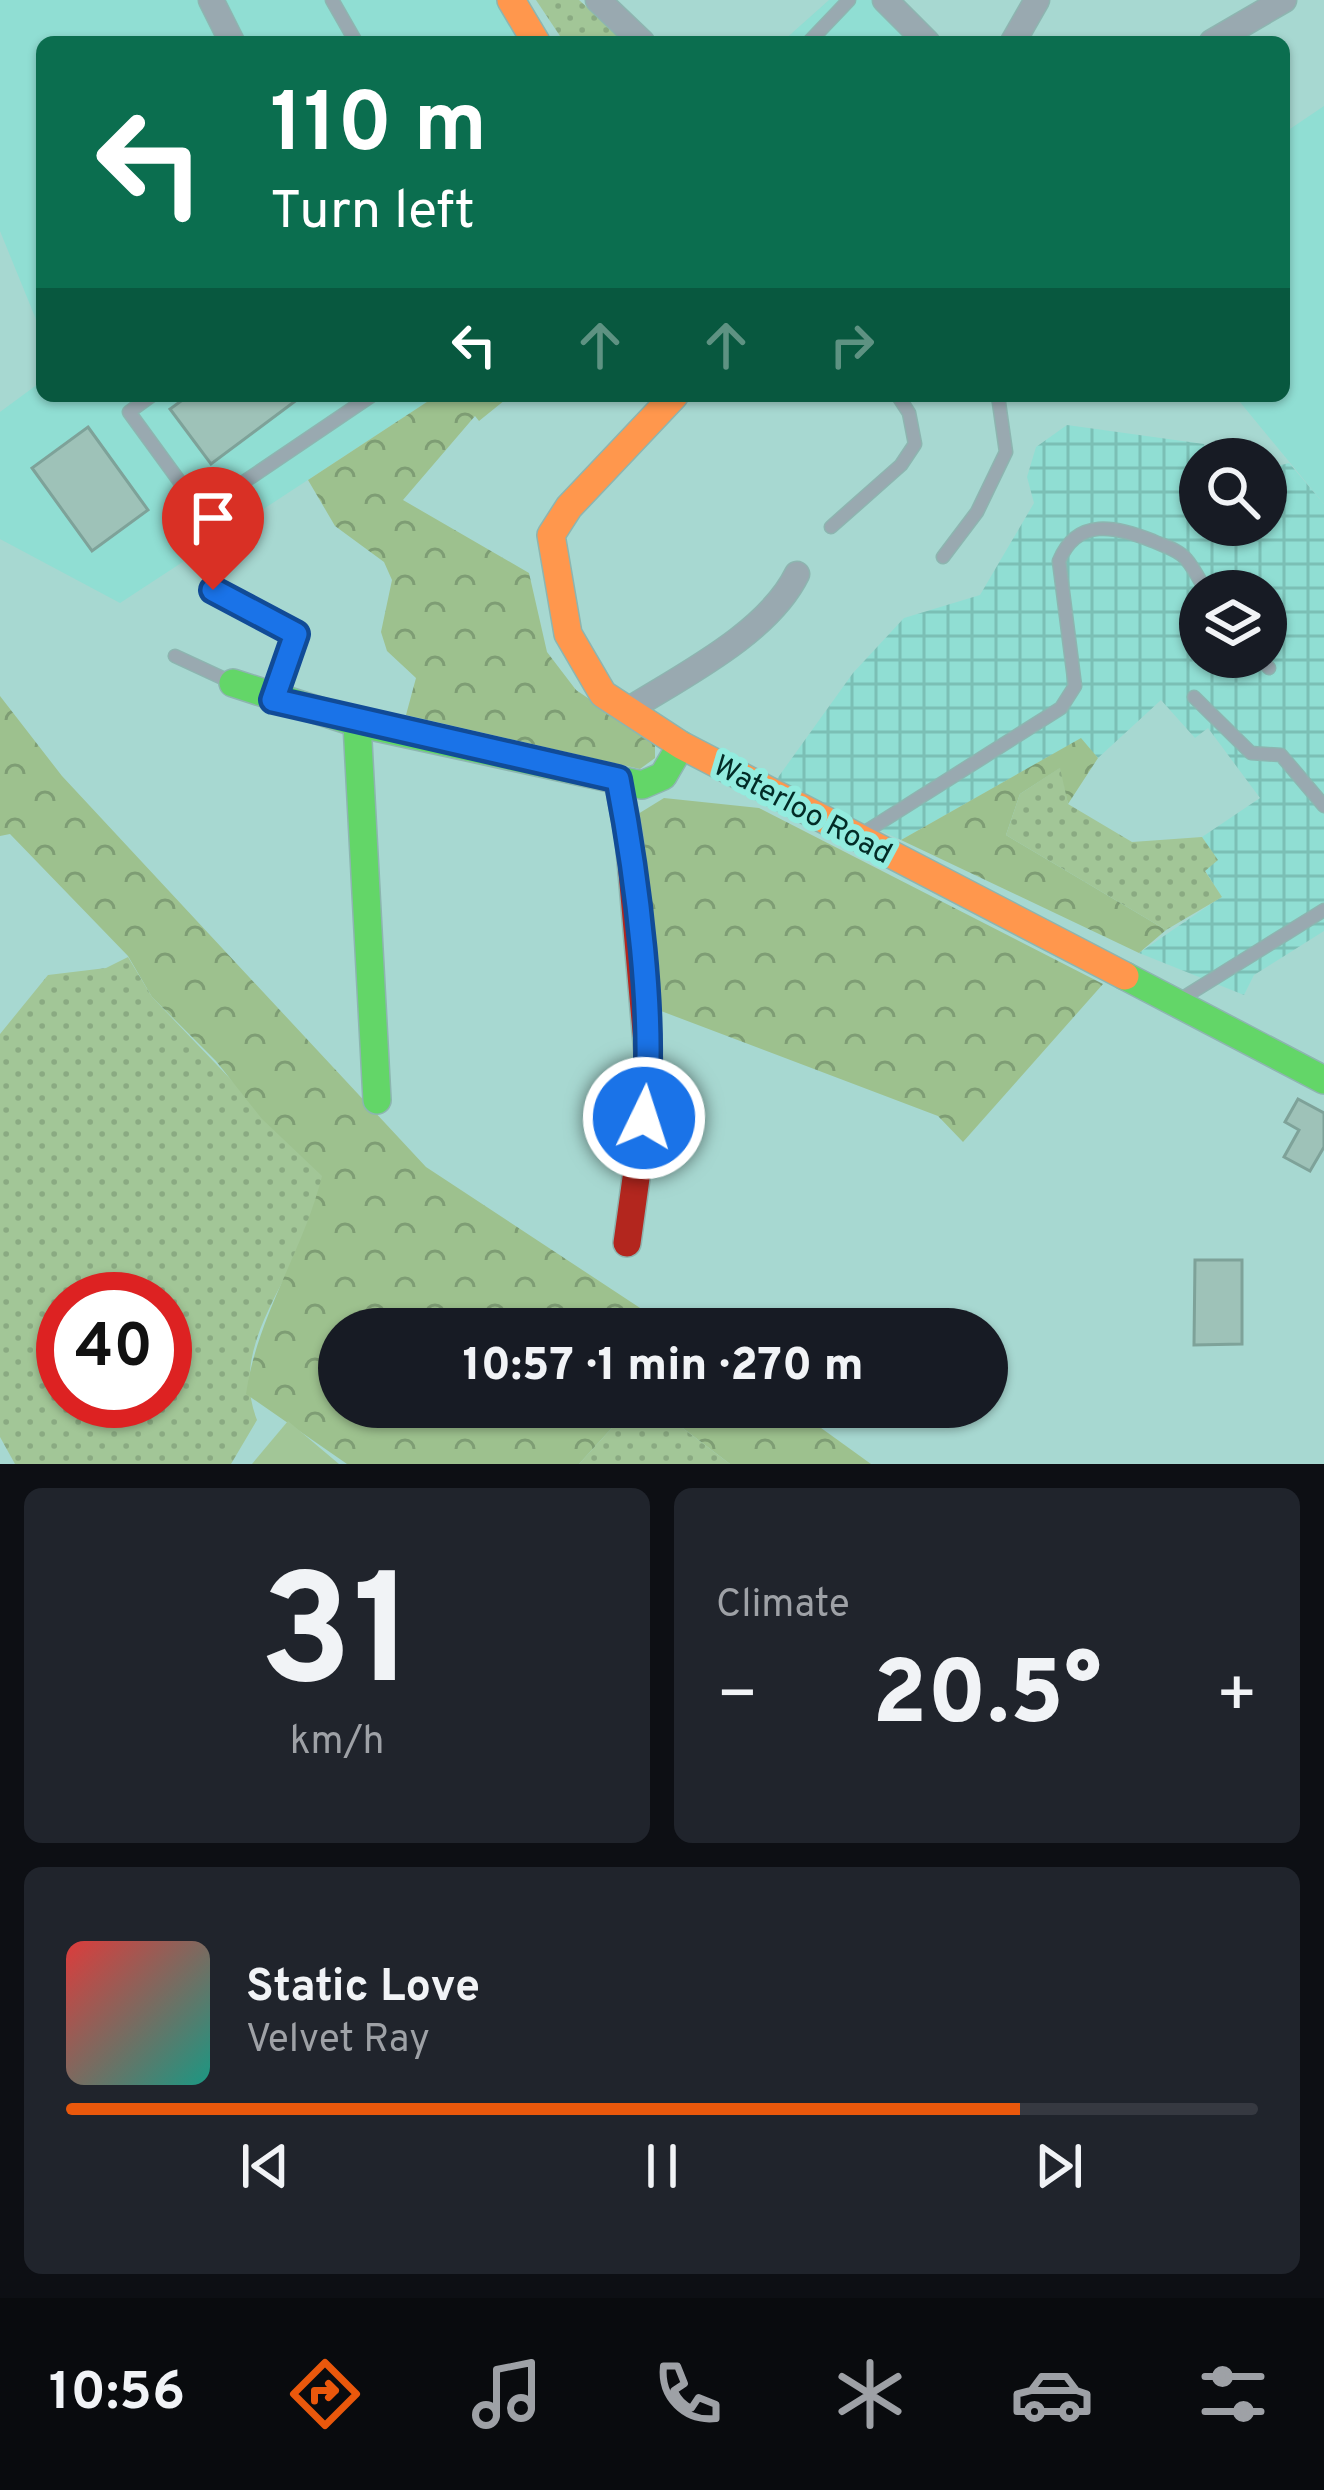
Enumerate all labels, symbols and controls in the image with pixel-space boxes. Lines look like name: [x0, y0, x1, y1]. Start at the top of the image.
text: 110 m: [270, 75, 487, 181]
icon: left: [72, 84, 228, 240]
text: Turn left: [270, 179, 475, 248]
icon: left: [441, 312, 507, 378]
icon: ahead: [567, 312, 633, 378]
icon: ahead: [693, 312, 759, 378]
icon: right: [819, 312, 885, 378]
map controls: [1179, 438, 1287, 678]
button: search: [1179, 438, 1287, 546]
pin: [162, 467, 264, 590]
icon: arrive: [180, 485, 246, 551]
button: layers: [1179, 570, 1287, 678]
street label: Waterloo Road: [706, 749, 898, 874]
position arrow: [581, 1055, 707, 1181]
speed limit sign: 40: [36, 1272, 192, 1428]
text: 10:57 · 1 min · 270 m: [463, 1339, 863, 1396]
text: 31: [259, 1542, 415, 1740]
text: Climate: [716, 1582, 850, 1631]
text: 20.5°: [872, 1642, 1102, 1755]
text: −: [716, 1657, 759, 1740]
text: +: [1215, 1657, 1258, 1740]
text: km/h: [290, 1719, 384, 1768]
text: Static Love: [246, 1960, 480, 2017]
text: Velvet Ray: [246, 2017, 430, 2066]
icon: previous: [232, 2133, 298, 2199]
icon: pause: [629, 2133, 695, 2199]
icon: next: [1026, 2133, 1092, 2199]
icon: directions: [283, 2352, 367, 2436]
icon: music: [465, 2352, 549, 2436]
icon: phone: [646, 2352, 730, 2436]
icon: climate: [828, 2352, 912, 2436]
icon: car: [1010, 2352, 1094, 2436]
icon: filters: [1191, 2352, 1275, 2436]
text: 10:56: [49, 2360, 185, 2429]

